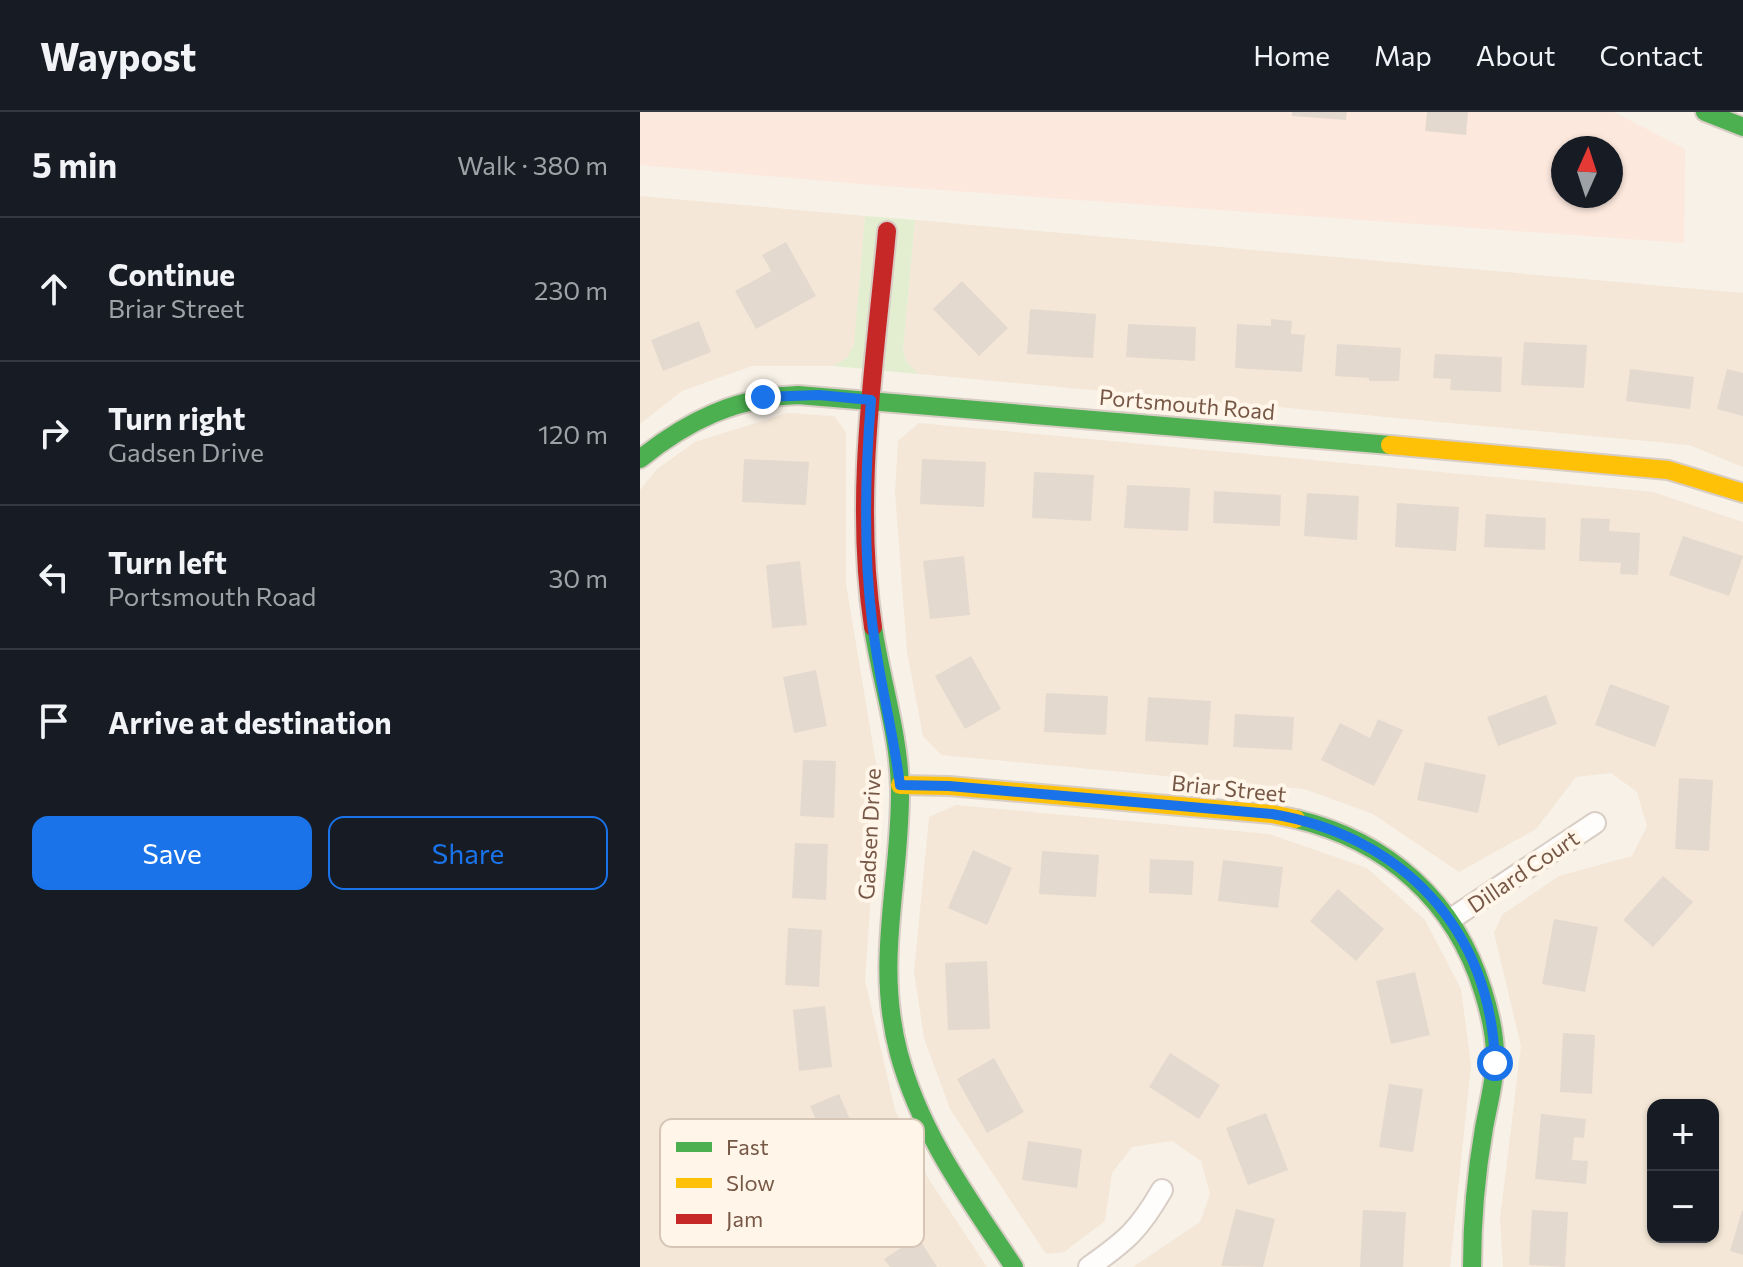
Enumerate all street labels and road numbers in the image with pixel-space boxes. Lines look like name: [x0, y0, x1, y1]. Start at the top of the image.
street label: Portsmouth Road: [1098, 383, 1276, 425]
street label: Gadsen Drive: [852, 767, 886, 901]
street label: Briar Street: [1170, 769, 1288, 807]
street label: Dillard Court: [1462, 824, 1584, 918]

